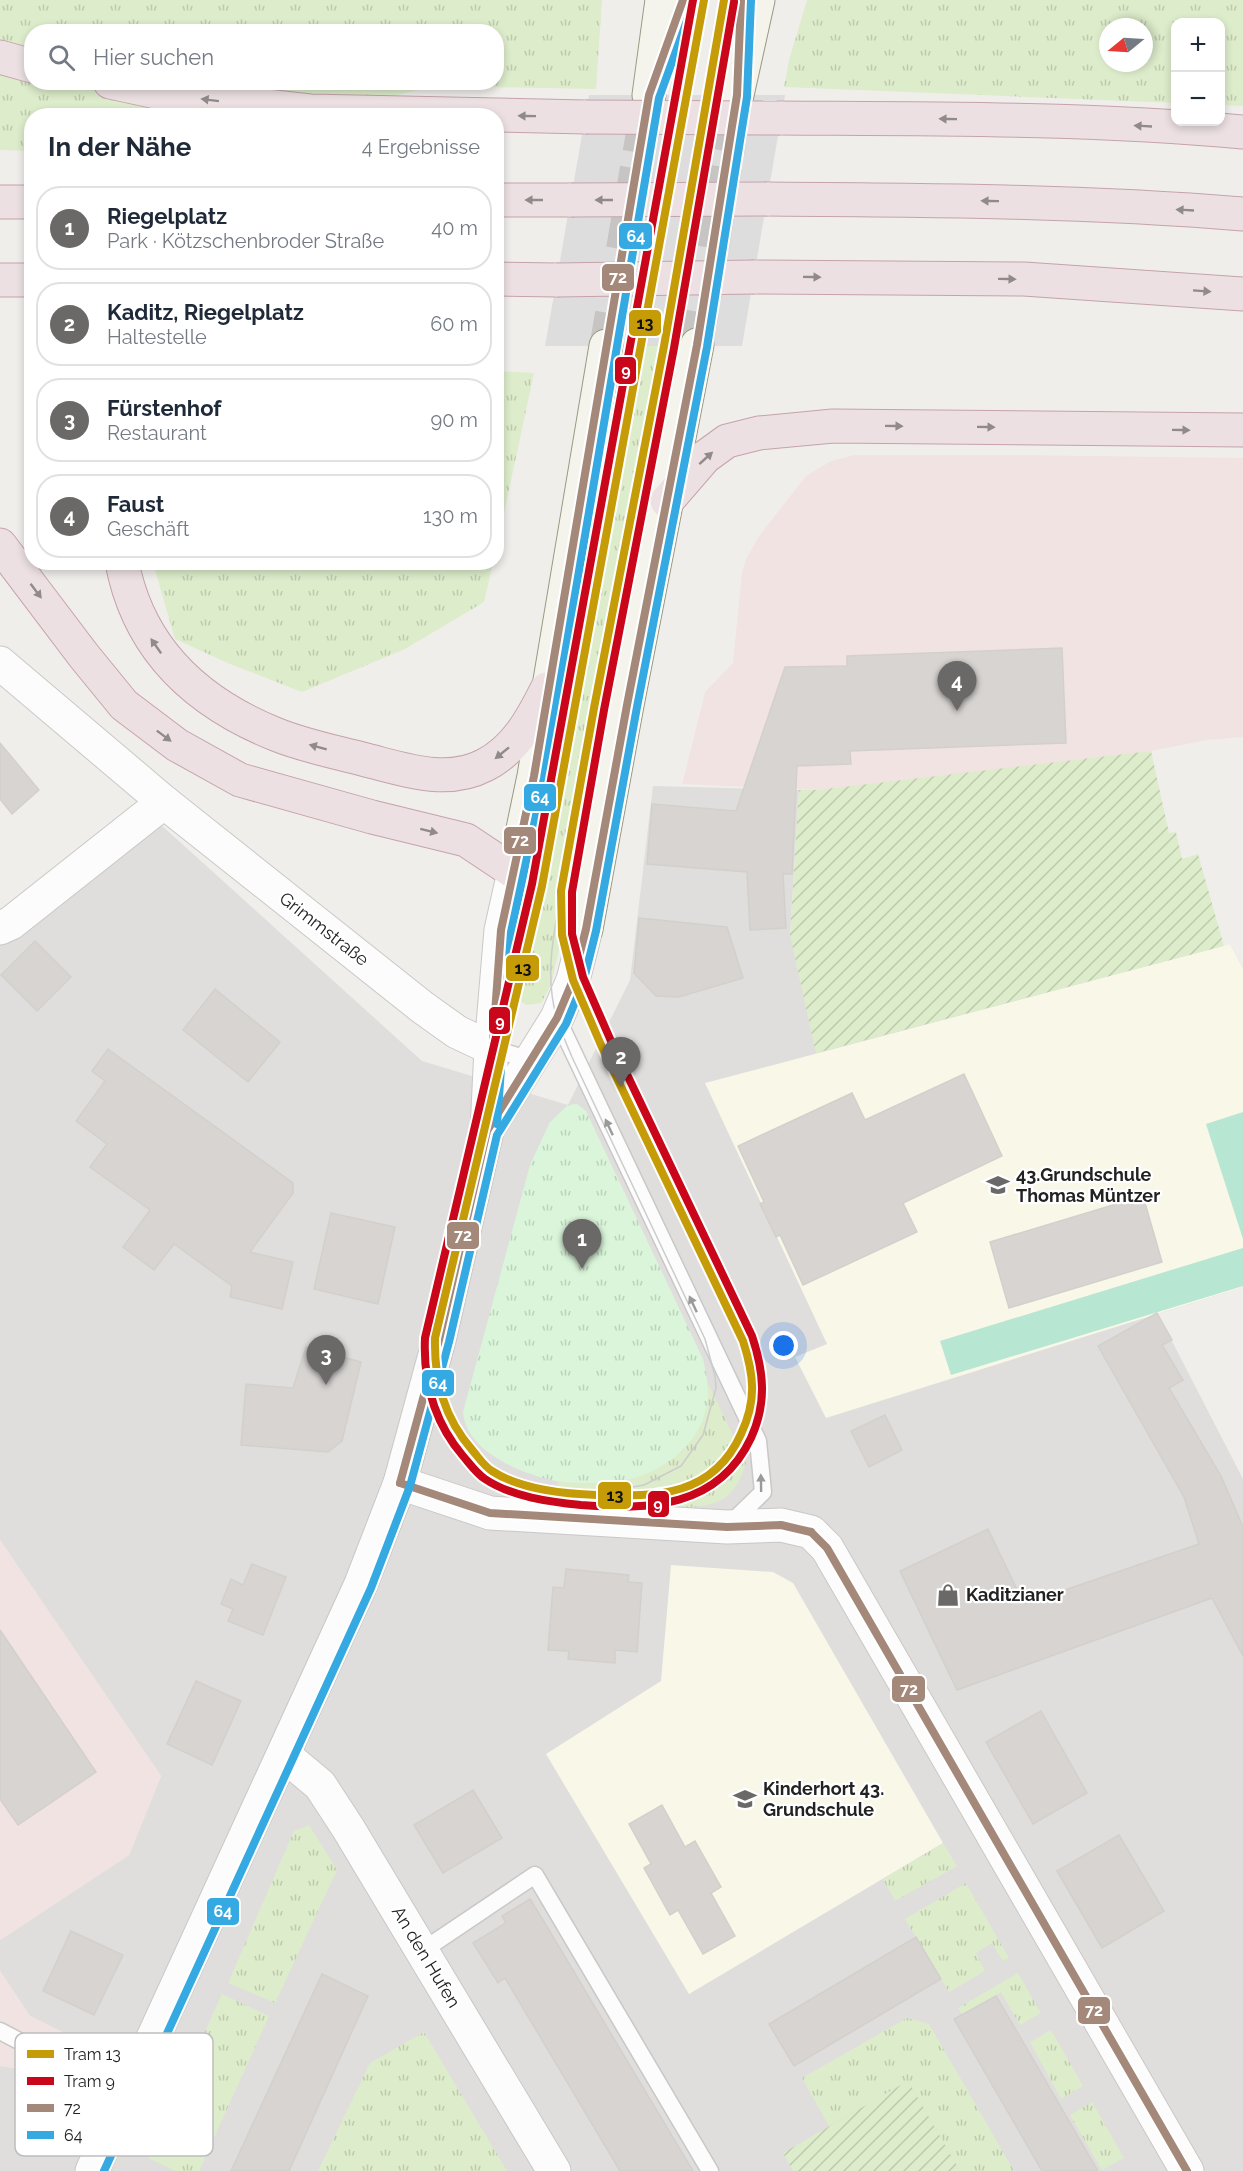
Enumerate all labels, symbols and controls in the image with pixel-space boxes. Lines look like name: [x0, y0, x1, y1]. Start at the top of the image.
north arrow: [1099, 18, 1153, 72]
map controls: [1171, 18, 1225, 126]
button: +: [1171, 18, 1225, 72]
search box: [24, 24, 504, 90]
icon: search: [45, 41, 78, 74]
text: Hier suchen: [93, 44, 214, 70]
button: −: [1171, 72, 1225, 126]
one-way arrow: [201, 95, 220, 105]
one-way arrow: [518, 111, 537, 121]
one-way arrow: [938, 114, 957, 124]
one-way arrow: [1133, 121, 1152, 130]
text: In der Nähe: [48, 132, 191, 162]
text: 4 Ergebnisse: [362, 135, 480, 159]
one-way arrow: [524, 195, 543, 205]
one-way arrow: [594, 195, 613, 205]
one-way arrow: [980, 197, 999, 206]
text: Riegelplatz: [107, 203, 227, 229]
one-way arrow: [1175, 206, 1194, 215]
text: 1: [65, 216, 74, 240]
text: 40 m: [431, 216, 478, 240]
line badge: 64: [618, 222, 653, 250]
text: 64: [627, 227, 645, 246]
text: Park · Kötzschenbroder Straße: [107, 229, 384, 253]
line badge: 72: [601, 263, 635, 292]
text: 72: [609, 268, 627, 287]
one-way arrow: [803, 272, 822, 282]
one-way arrow: [998, 274, 1017, 284]
one-way arrow: [1192, 286, 1211, 296]
text: Kaditz, Riegelplatz: [107, 299, 304, 325]
line badge: 13: [628, 309, 662, 337]
text: 2: [64, 312, 75, 336]
text: 60 m: [430, 312, 478, 336]
text: 13: [637, 314, 653, 333]
text: Haltestelle: [107, 325, 207, 349]
line badge: 9: [614, 356, 637, 385]
text: 9: [621, 361, 631, 380]
text: Fürstenhof: [107, 395, 222, 421]
text: 3: [64, 408, 75, 432]
text: 90 m: [431, 408, 478, 432]
text: Restaurant: [107, 421, 207, 445]
one-way arrow: [884, 422, 903, 431]
one-way arrow: [977, 423, 996, 432]
one-way arrow: [1172, 425, 1191, 435]
one-way arrow: [698, 452, 713, 465]
text: Faust: [107, 491, 164, 517]
text: 4: [64, 504, 75, 528]
text: 130 m: [423, 504, 478, 528]
text: Geschäft: [107, 517, 189, 541]
one-way arrow: [30, 582, 42, 598]
one-way arrow: [151, 638, 162, 654]
pin: 4: [938, 662, 976, 711]
one-way arrow: [157, 729, 172, 741]
one-way arrow: [309, 742, 328, 752]
one-way arrow: [494, 747, 510, 760]
line badge: 64: [523, 783, 557, 812]
text: 64: [531, 788, 549, 807]
line badge: 72: [503, 826, 537, 855]
one-way arrow: [420, 827, 438, 837]
text: 72: [511, 831, 529, 850]
street label: Grimmstraße: [275, 887, 373, 970]
line badge: 13: [505, 954, 540, 982]
text: 13: [515, 959, 531, 978]
line badge: 9: [488, 1006, 511, 1035]
text: 9: [495, 1012, 505, 1031]
pin: 2: [602, 1038, 640, 1087]
one-way arrow: [605, 1119, 614, 1136]
place label: 43.Grundschule Thomas Müntzer: [1016, 1164, 1160, 1206]
school or university icon: 43.Grundschule Thomas Müntzer: [985, 1172, 1011, 1198]
pin: 1: [562, 1220, 602, 1269]
line badge: 72: [446, 1221, 480, 1250]
text: 72: [454, 1226, 472, 1245]
one-way arrow: [688, 1295, 697, 1312]
your location: [769, 1331, 798, 1360]
pin: 3: [306, 1336, 346, 1385]
line badge: 64: [421, 1369, 455, 1397]
text: 64: [429, 1374, 447, 1393]
one-way arrow: [757, 1474, 766, 1493]
line badge: 13: [597, 1481, 632, 1510]
text: 13: [607, 1486, 623, 1505]
line badge: 9: [647, 1490, 670, 1518]
text: 9: [653, 1495, 663, 1514]
shop icon: Kaditzianer: [935, 1582, 961, 1608]
place label: Kaditzianer: [966, 1584, 1064, 1605]
line badge: 72: [891, 1675, 926, 1703]
text: 72: [900, 1680, 918, 1699]
place label: Kinderhort 43. Grundschule: [763, 1778, 884, 1820]
school or university icon: Kinderhort 43. Grundschule: [732, 1786, 758, 1812]
line badge: 64: [206, 1897, 240, 1926]
text: 64: [214, 1902, 232, 1921]
street label: An den Hufen: [388, 1902, 465, 2011]
line badge: 72: [1077, 1996, 1111, 2025]
text: 72: [1085, 2001, 1103, 2020]
legend: [15, 2033, 213, 2156]
text: Tram 13: [64, 2045, 121, 2064]
text: Tram 9: [64, 2072, 115, 2091]
text: 72: [64, 2099, 81, 2118]
text: 64: [64, 2126, 83, 2145]

